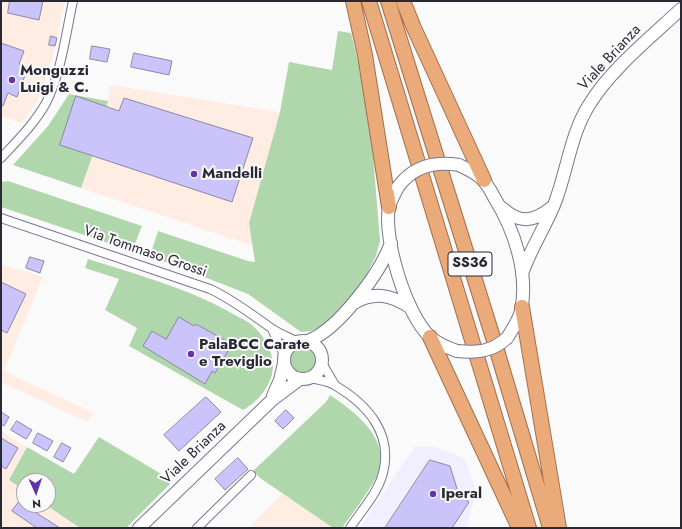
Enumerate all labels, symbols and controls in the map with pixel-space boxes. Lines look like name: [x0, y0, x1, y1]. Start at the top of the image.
street label: Viale Brianza: [575, 21, 645, 95]
place label: Monguzzi Luigi & C.: [20, 62, 89, 97]
marker: Monguzzi Luigi & C.: [7, 75, 17, 85]
place label: Mandelli: [202, 165, 262, 183]
marker: Mandelli: [189, 169, 199, 179]
street label: Via Tommaso Grossi: [81, 222, 209, 282]
road number: SS36: [448, 252, 492, 276]
place label: PalaBCC Carate e Treviglio: [199, 336, 310, 371]
marker: PalaBCC Carate e Treviglio: [186, 349, 196, 359]
street label: Viale Brianza: [158, 418, 230, 488]
north arrow: [16, 473, 56, 513]
place label: Iperal: [441, 485, 482, 503]
marker: Iperal: [428, 489, 438, 499]
text: N: [32, 496, 41, 512]

